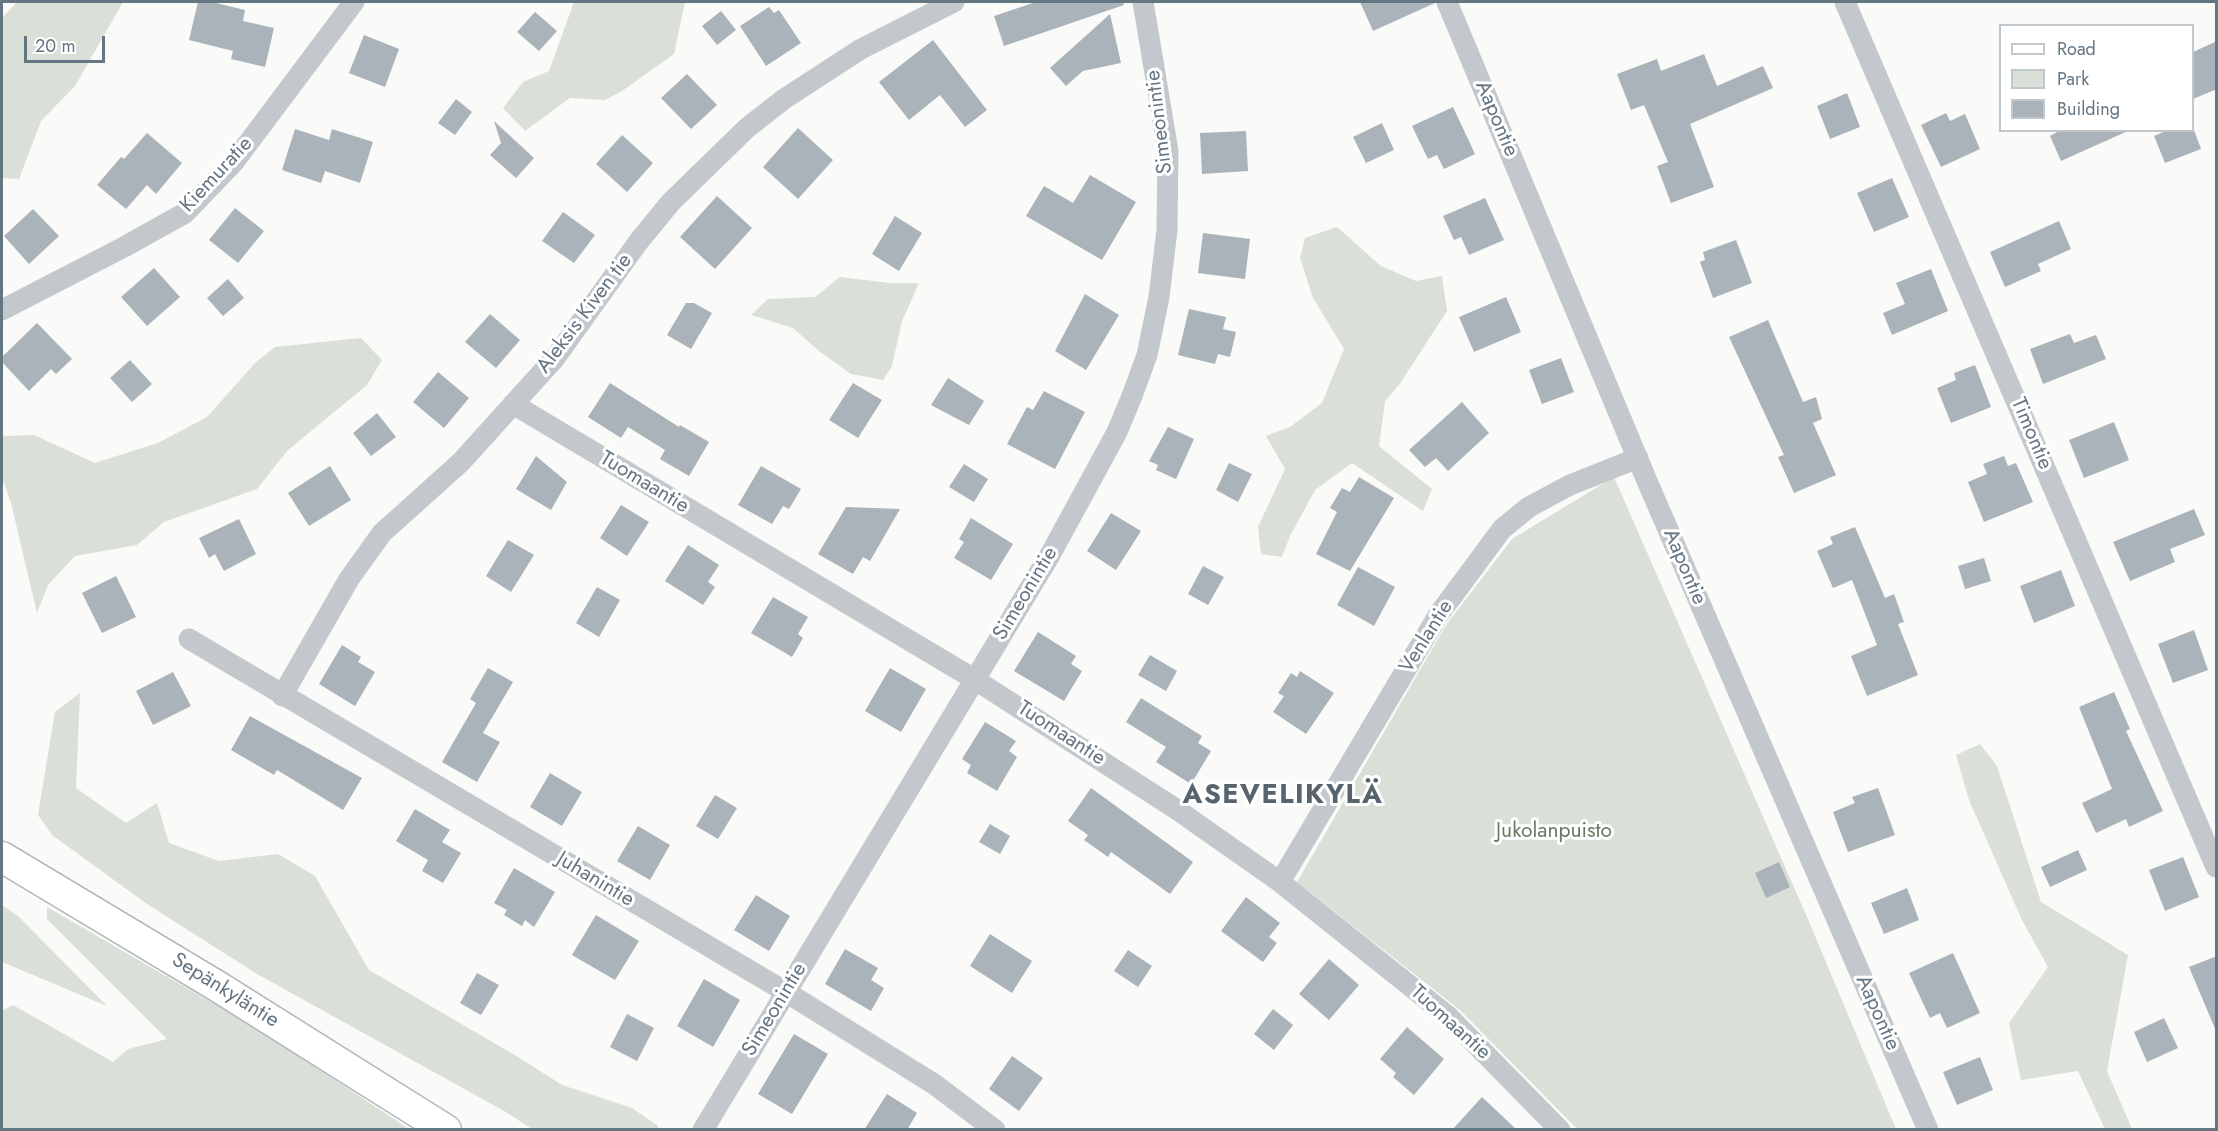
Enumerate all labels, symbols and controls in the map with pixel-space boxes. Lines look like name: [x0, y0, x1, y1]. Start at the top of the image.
scale bar: [27, 24, 108, 62]
legend: [1999, 24, 2194, 132]
text: 20 m: [35, 33, 75, 59]
text: Road: [2057, 36, 2096, 62]
text: Park: [2057, 66, 2089, 92]
street label: Simeonintie: [1141, 69, 1179, 175]
street label: Aapontie: [1469, 77, 1523, 161]
text: Building: [2057, 96, 2120, 122]
street label: Kiemuratie: [176, 132, 258, 218]
street label: Aleksis Kiven tie: [532, 249, 638, 379]
street label: Timontie: [2005, 394, 2057, 474]
street label: Tuomaantie: [595, 447, 693, 519]
street label: Aapontie: [1657, 525, 1711, 609]
street label: Simeonintie: [988, 543, 1064, 645]
street label: Venlantie: [1395, 596, 1459, 678]
street label: Tuomaantie: [1012, 696, 1110, 772]
district label: ASEVELIKYLÄ: [1183, 780, 1383, 812]
park label: Jukolanpuisto: [1496, 819, 1612, 845]
street label: Juhanintie: [552, 847, 638, 913]
street label: Sepänkyläntie: [167, 948, 283, 1034]
street label: Simeonintie: [737, 959, 813, 1061]
street label: Aapontie: [1849, 971, 1905, 1055]
street label: Tuomaantie: [1405, 980, 1495, 1066]

